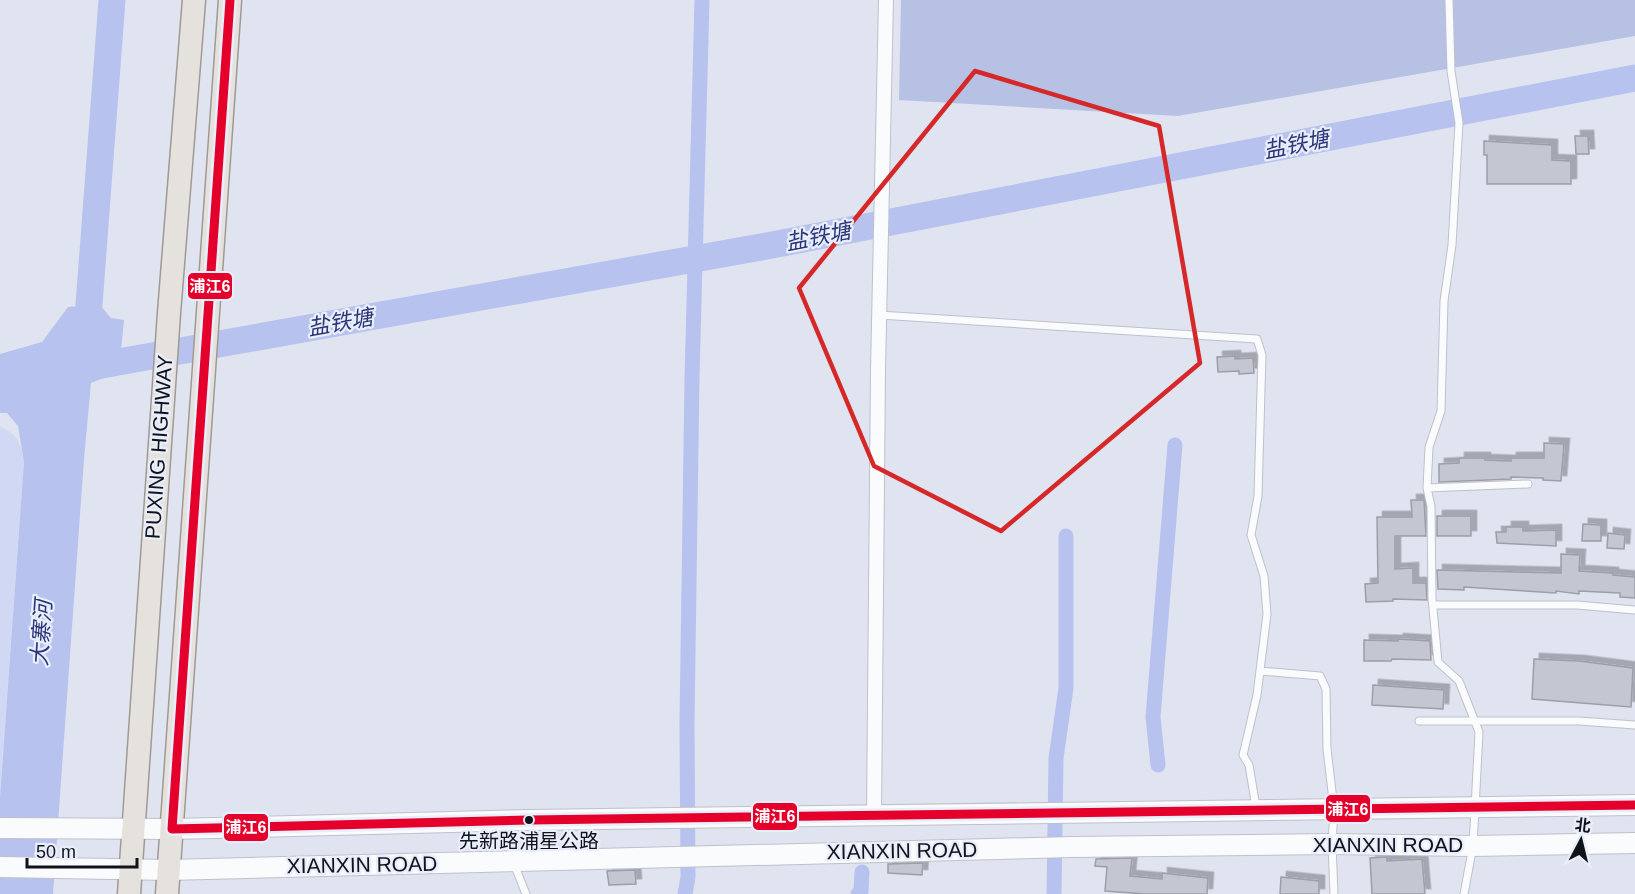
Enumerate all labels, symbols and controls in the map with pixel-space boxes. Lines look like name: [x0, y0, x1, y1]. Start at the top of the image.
water label: 盐铁塘: [1261, 125, 1335, 163]
water label: 盐铁塘: [783, 217, 857, 255]
line badge: 浦江6: [187, 272, 233, 300]
text: 浦江6: [190, 277, 231, 295]
water label: 盐铁塘: [305, 304, 379, 341]
street label: PUXING HIGHWAY: [141, 354, 176, 540]
water label: 大寨河: [27, 595, 57, 667]
line badge: 浦江6: [1325, 794, 1371, 823]
text: 浦江6: [1328, 800, 1369, 818]
line badge: 浦江6: [752, 802, 798, 831]
text: 浦江6: [755, 807, 796, 825]
north arrow: [1551, 810, 1611, 870]
line badge: 浦江6: [223, 813, 269, 842]
marker: 先新路浦星公路: [523, 814, 535, 826]
text: 北: [1574, 816, 1592, 835]
text: 浦江6: [226, 818, 267, 836]
place label: 先新路浦星公路: [459, 830, 599, 852]
scale bar: [27, 831, 136, 869]
street label: XIANXIN ROAD: [1313, 833, 1463, 856]
street label: XIANXIN ROAD: [827, 838, 977, 863]
text: 50 m: [36, 842, 76, 862]
street label: XIANXIN ROAD: [287, 852, 437, 877]

